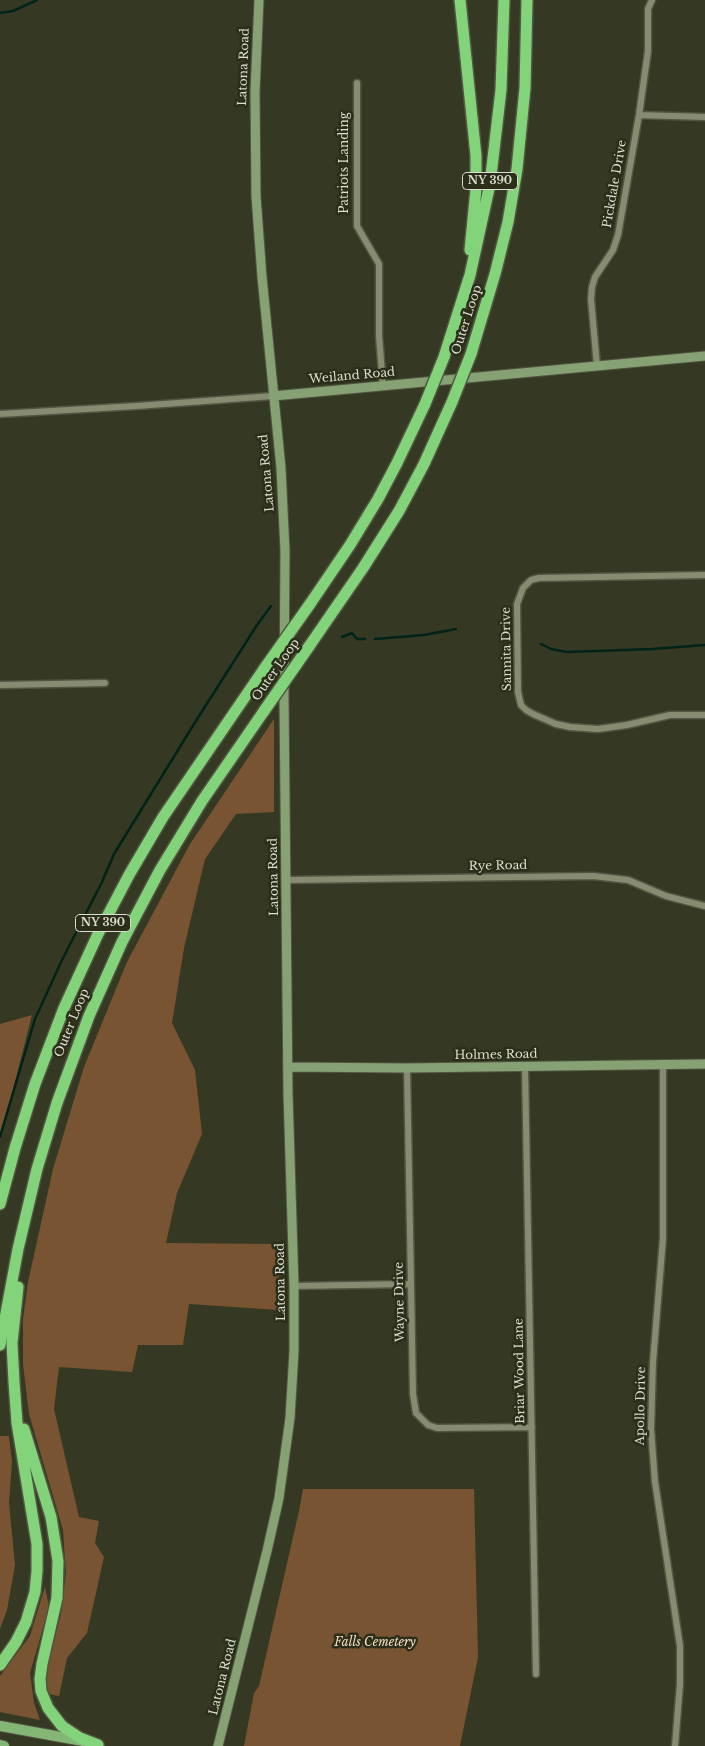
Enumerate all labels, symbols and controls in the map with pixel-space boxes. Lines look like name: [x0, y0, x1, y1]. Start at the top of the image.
street label: Latona Road: [235, 28, 253, 106]
street label: Patriots Landing: [338, 112, 352, 214]
street label: Pickdale Drive: [600, 139, 630, 229]
road number: NY 390: [462, 172, 518, 190]
street label: Outer Loop: [449, 283, 485, 357]
street label: Weiland Road: [308, 365, 396, 387]
street label: Latona Road: [256, 433, 278, 513]
street label: Sannita Drive: [499, 607, 515, 691]
street label: Outer Loop: [249, 636, 303, 704]
street label: Latona Road: [266, 838, 282, 916]
street label: Rye Road: [469, 858, 527, 874]
road number: NY 390: [76, 914, 130, 931]
street label: Outer Loop: [52, 987, 92, 1059]
street label: Holmes Road: [454, 1047, 538, 1063]
street label: Latona Road: [273, 1243, 289, 1321]
street label: Wayne Drive: [392, 1262, 408, 1342]
street label: Briar Wood Lane: [512, 1318, 528, 1424]
street label: Apollo Drive: [633, 1367, 649, 1445]
park label: Falls Cemetery: [334, 1636, 416, 1650]
street label: Latona Road: [207, 1637, 239, 1717]

